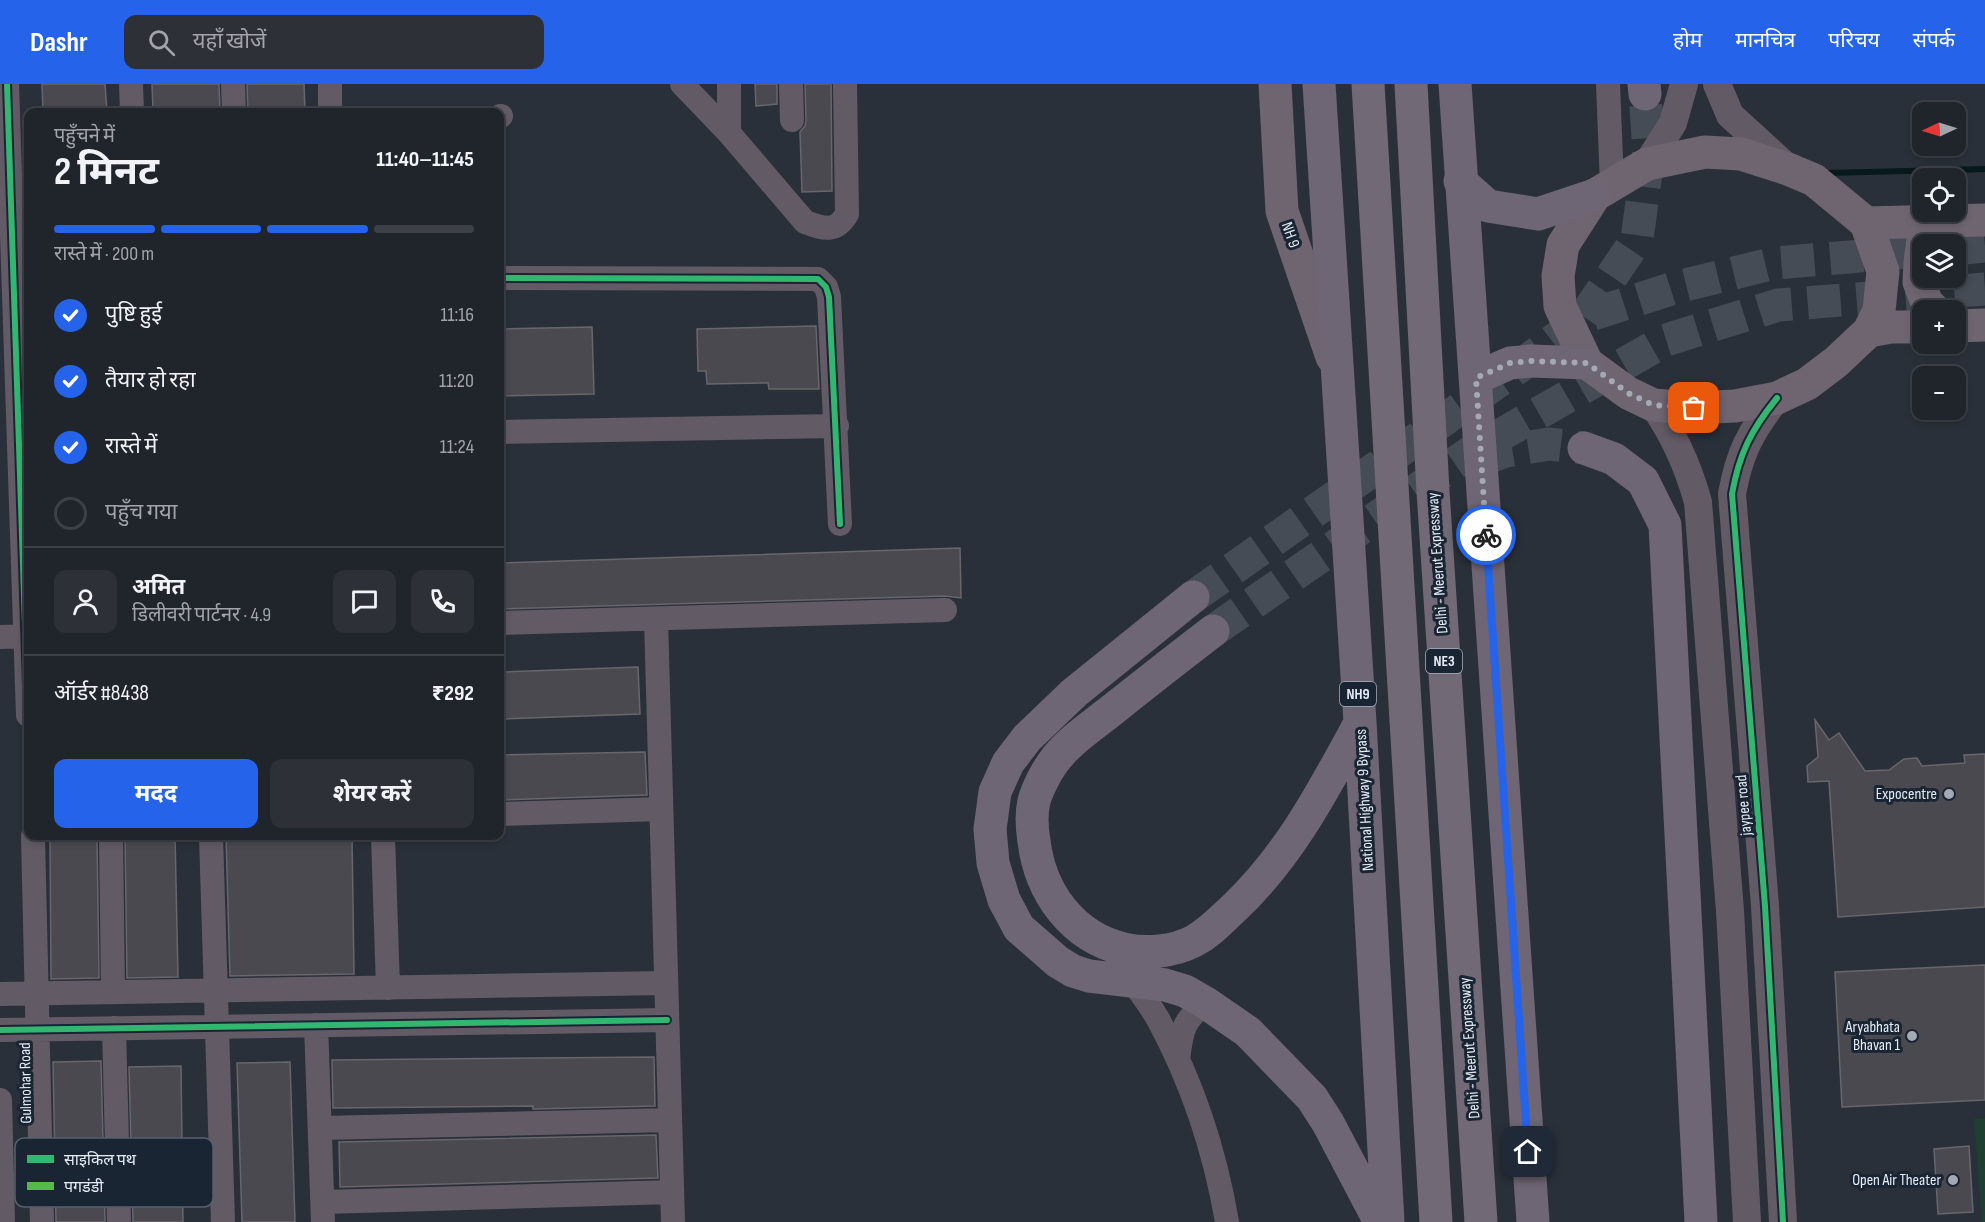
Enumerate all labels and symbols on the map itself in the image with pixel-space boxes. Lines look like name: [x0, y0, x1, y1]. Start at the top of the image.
north arrow: [1912, 102, 1966, 156]
street label: NH 9: [1277, 220, 1303, 250]
pin: [1668, 382, 1719, 433]
street label: Delhi - Meerut Expressway: [1424, 492, 1452, 634]
courier: [1456, 505, 1516, 565]
road number: NE3: [1426, 649, 1462, 673]
road number: NH9: [1340, 682, 1376, 706]
street label: National Highway 9 Bypass: [1352, 728, 1378, 871]
street label: jaypee road: [1732, 774, 1756, 837]
place label: Expocentre: [1876, 785, 1937, 804]
marker: Expocentre: [1942, 787, 1956, 801]
street label: Delhi - Meerut Expressway: [1456, 977, 1484, 1119]
place label: Aryabhata Bhavan 1: [1844, 1018, 1900, 1055]
marker: Aryabhata Bhavan 1: [1905, 1029, 1919, 1043]
street label: Gulmohar Road: [16, 1042, 36, 1124]
pin: [1502, 1126, 1553, 1177]
legend: [15, 1138, 213, 1207]
text: साइकिल पथ: [64, 1151, 137, 1170]
place label: Open Air Theater: [1852, 1171, 1941, 1190]
marker: Open Air Theater: [1946, 1173, 1960, 1187]
text: पगडंडी: [64, 1178, 104, 1197]

